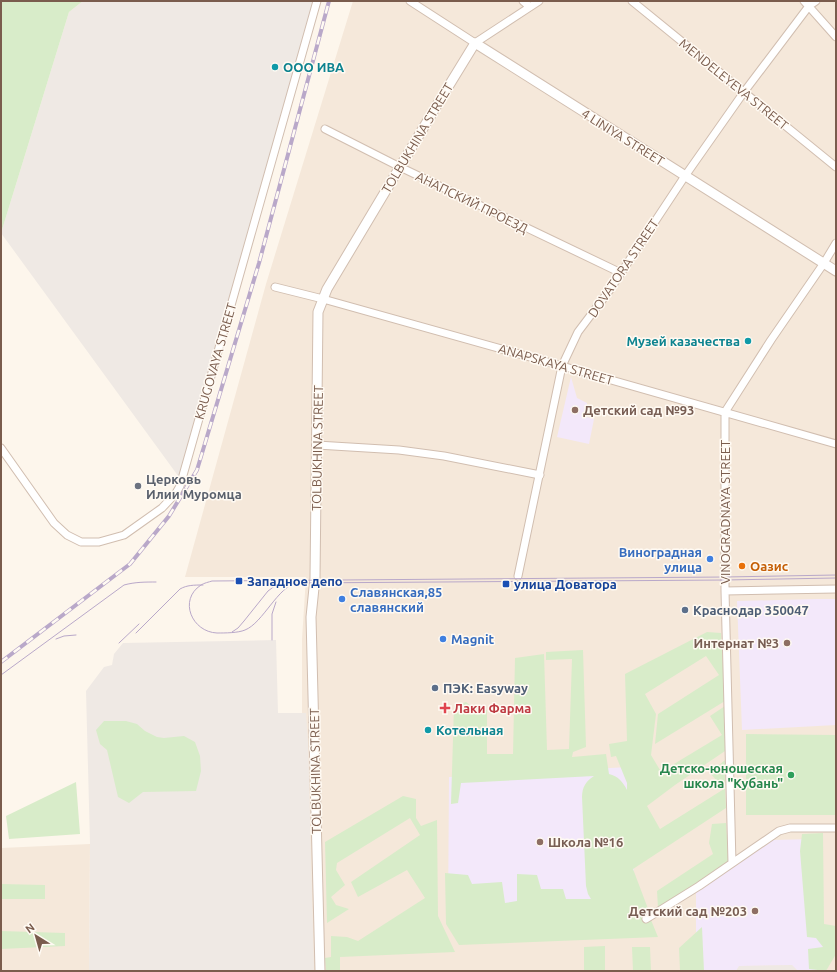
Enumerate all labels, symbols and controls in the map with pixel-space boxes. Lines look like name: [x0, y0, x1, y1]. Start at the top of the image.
street label: MENDELEYEVA STREET: [677, 36, 791, 132]
place label: ООО ИВА: [283, 60, 345, 74]
marker: ООО ИВА: [270, 62, 280, 72]
street label: TOLBUKHINA STREET: [379, 80, 455, 196]
street label: 4 LINIYA STREET: [579, 106, 667, 168]
street label: АНАПСКИЙ ПРОЕЗД: [414, 169, 530, 235]
street label: DOVATORA STREET: [585, 216, 661, 320]
street label: KRUGOVAYA STREET: [192, 301, 238, 421]
place label: Музей казачества: [626, 334, 740, 348]
marker: Музей казачества: [743, 336, 753, 346]
street label: ANAPSKAYA STREET: [497, 341, 615, 387]
street label: TOLBUKHINA STREET: [309, 385, 325, 511]
place label: Детский сад №93: [583, 403, 694, 417]
marker: Детский сад №93: [570, 405, 580, 415]
street label: VINOGRADNAYA STREET: [718, 440, 732, 584]
place label: Церковь Илии Муромца: [146, 472, 242, 501]
marker: Церковь Илии Муромца: [133, 481, 143, 491]
place label: Виноградная улица: [619, 545, 702, 574]
marker: Виноградная улица: [705, 554, 715, 564]
place label: Оазис: [750, 559, 789, 573]
marker: Оазис: [737, 561, 747, 571]
place label: Западное депо: [247, 574, 343, 588]
marker: Западное депо: [234, 576, 244, 586]
place label: улица Доватора: [514, 577, 617, 591]
marker: улица Доватора: [501, 579, 511, 589]
place label: Славянская,85 славянский: [350, 585, 442, 614]
marker: Славянская,85 славянский: [337, 594, 347, 604]
place label: Краснодар 350047: [693, 603, 809, 617]
marker: Краснодар 350047: [680, 605, 690, 615]
place label: Magnit: [451, 632, 495, 646]
marker: Magnit: [438, 634, 448, 644]
place label: Интернат №3: [694, 636, 779, 650]
marker: Интернат №3: [782, 638, 792, 648]
place label: ПЭК: Easyway: [443, 681, 528, 695]
marker: ПЭК: Easyway: [430, 683, 440, 693]
place label: Лаки Фарма: [453, 701, 531, 715]
marker: Лаки Фарма: [440, 703, 450, 713]
street label: TOLBUKHINA STREET: [307, 708, 323, 834]
place label: Котельная: [436, 723, 504, 737]
marker: Котельная: [423, 725, 433, 735]
place label: Детско-юношеская школа "Кубань": [660, 761, 783, 790]
marker: Детско-юношеская школа "Кубань": [786, 770, 796, 780]
place label: Школа №16: [548, 835, 623, 849]
marker: Школа №16: [535, 837, 545, 847]
place label: Детский сад №203: [628, 904, 747, 918]
marker: Детский сад №203: [750, 906, 760, 916]
north arrow: [16, 916, 56, 956]
text: N: [23, 921, 37, 935]

